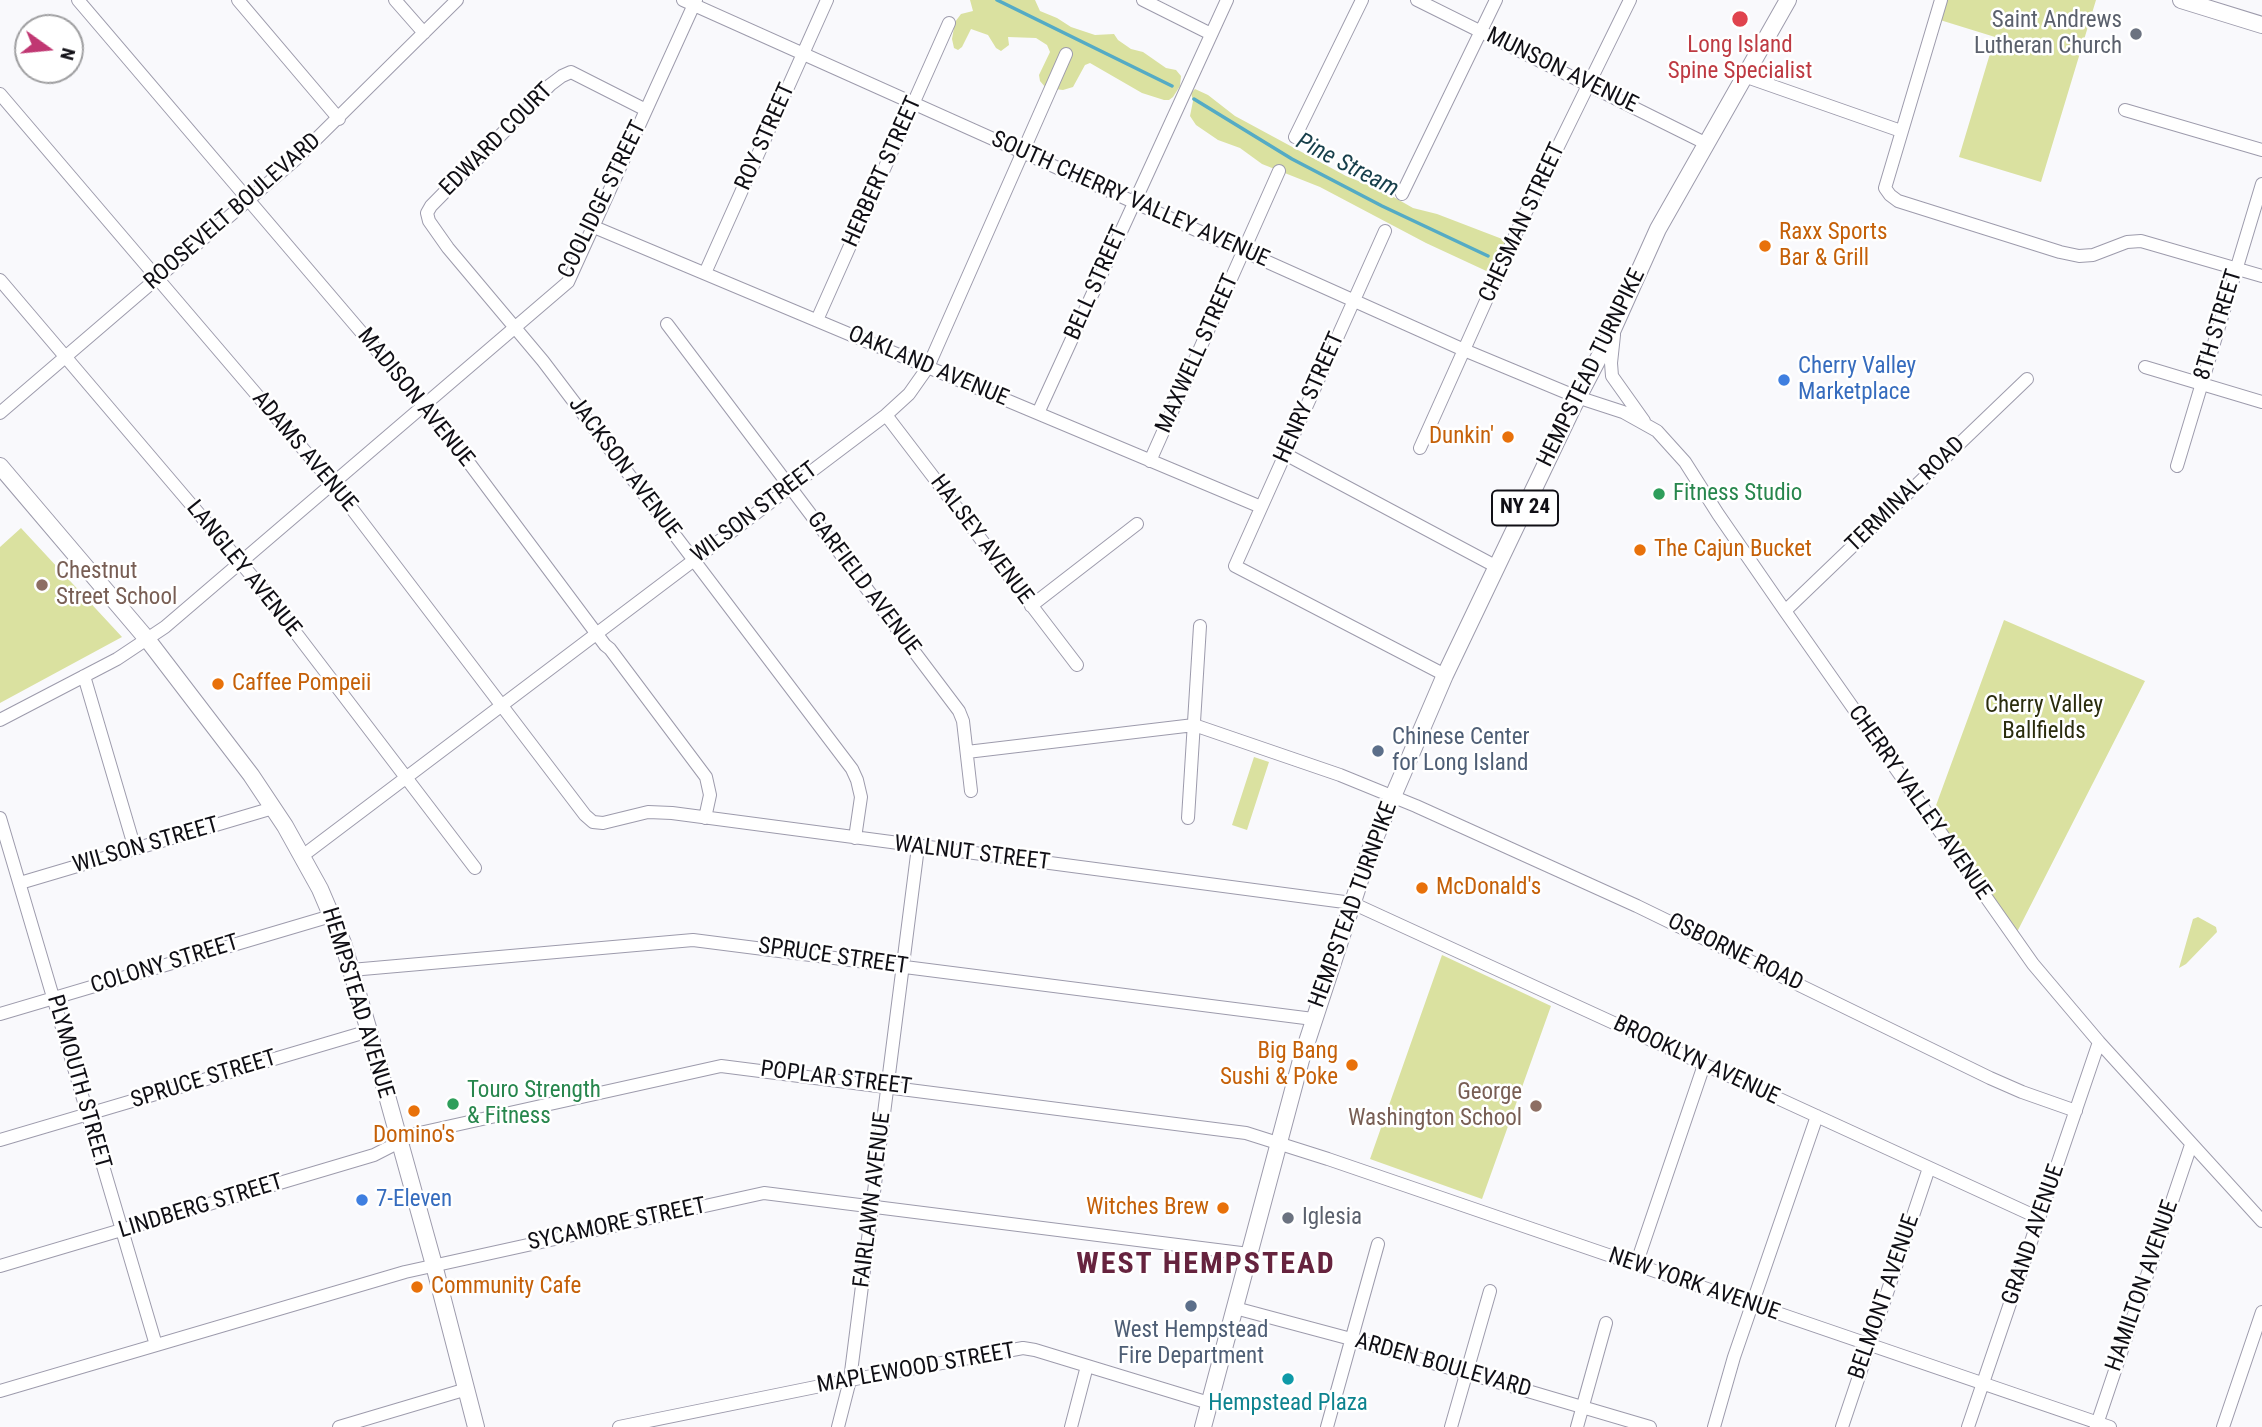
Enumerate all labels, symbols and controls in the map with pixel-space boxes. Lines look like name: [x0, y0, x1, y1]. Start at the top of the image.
place label: Saint Andrews Lutheran Church: [1974, 7, 2122, 61]
marker: Long Island Spine Specialist: [1730, 9, 1750, 29]
north arrow: [14, 14, 84, 84]
street label: MUNSON AVENUE: [1482, 22, 1642, 120]
marker: Saint Andrews Lutheran Church: [2128, 26, 2144, 42]
place label: Long Island Spine Specialist: [1668, 32, 1812, 86]
text: N: [55, 45, 80, 63]
street label: EDWARD COURT: [435, 78, 559, 202]
street label: ROY STREET: [730, 79, 802, 195]
street label: HERBERT STREET: [838, 93, 928, 251]
street label: COOLIDGE STREET: [553, 117, 653, 283]
street label: SOUTH CHERRY VALLEY AVENUE: [987, 126, 1273, 274]
street label: ROOSEVELT BOULEVARD: [139, 128, 327, 296]
water label: Pine Stream: [1291, 128, 1403, 204]
street label: CHESMAN STREET: [1474, 139, 1572, 307]
place label: Raxx Sports Bar & Grill: [1779, 219, 1887, 273]
street label: BELL STREET: [1060, 222, 1134, 344]
marker: Raxx Sports Bar & Grill: [1757, 238, 1773, 254]
street label: HEMPSTEAD TURNPIKE: [1532, 265, 1652, 471]
street label: 8TH STREET: [2189, 266, 2249, 384]
street label: MAXWELL STREET: [1151, 270, 1245, 438]
street label: OAKLAND AVENUE: [844, 321, 1012, 413]
street label: MADISON AVENUE: [351, 323, 479, 473]
street label: HENRY STREET: [1269, 328, 1351, 468]
place label: Cherry Valley Marketplace: [1798, 353, 1916, 407]
marker: Cherry Valley Marketplace: [1776, 372, 1792, 388]
street label: ADAMS AVENUE: [245, 386, 363, 518]
street label: JACKSON AVENUE: [562, 392, 686, 544]
place label: Dunkin': [1429, 423, 1494, 451]
marker: Dunkin': [1500, 429, 1516, 445]
street label: TERMINAL ROAD: [1841, 431, 1971, 559]
street label: WILSON STREET: [687, 457, 823, 569]
street label: HALSEY AVENUE: [923, 470, 1039, 610]
place label: Fitness Studio: [1673, 480, 1802, 508]
marker: Fitness Studio: [1651, 486, 1667, 502]
road number: NY 24: [1492, 490, 1558, 526]
street label: LANGLEY AVENUE: [180, 495, 306, 643]
street label: GARFIELD AVENUE: [800, 507, 926, 661]
place label: The Cajun Bucket: [1654, 536, 1812, 564]
marker: The Cajun Bucket: [1632, 542, 1648, 558]
place label: Chestnut Street School: [56, 558, 177, 612]
marker: Chestnut Street School: [34, 577, 50, 593]
place label: Caffee Pompeii: [232, 670, 371, 698]
marker: Caffee Pompeii: [210, 676, 226, 692]
park label: Cherry Valley Ballfields: [1985, 692, 2103, 746]
street label: CHERRY VALLEY AVENUE: [1841, 700, 1997, 906]
place label: Chinese Center for Long Island: [1392, 724, 1529, 778]
marker: Chinese Center for Long Island: [1370, 743, 1386, 759]
street label: HEMPSTEAD TURNPIKE: [1304, 798, 1404, 1012]
street label: WILSON STREET: [70, 812, 222, 880]
street label: WALNUT STREET: [892, 831, 1052, 877]
place label: McDonald's: [1436, 874, 1541, 902]
marker: McDonald's: [1414, 880, 1430, 896]
street label: HEMPSTEAD AVENUE: [315, 904, 399, 1102]
street label: OSBORNE ROAD: [1663, 908, 1807, 998]
street label: COLONY STREET: [88, 929, 242, 1001]
street label: SPRUCE STREET: [756, 933, 910, 981]
street label: PLYMOUTH STREET: [40, 992, 116, 1172]
street label: BROOKLYN AVENUE: [1609, 1010, 1783, 1112]
place label: Big Bang Sushi & Poke: [1220, 1038, 1338, 1092]
street label: SPRUCE STREET: [128, 1045, 280, 1115]
street label: POPLAR STREET: [759, 1056, 913, 1102]
marker: Big Bang Sushi & Poke: [1344, 1057, 1360, 1073]
place label: Touro Strength & Fitness: [467, 1077, 601, 1131]
place label: George Washington School: [1348, 1079, 1522, 1133]
marker: Touro Strength & Fitness: [445, 1096, 461, 1112]
marker: George Washington School: [1528, 1098, 1544, 1114]
marker: Domino's: [406, 1103, 422, 1119]
street label: FAIRLAWN AVENUE: [849, 1111, 897, 1289]
place label: Domino's: [373, 1122, 455, 1150]
street label: GRAND AVENUE: [1997, 1161, 2071, 1309]
street label: LINDBERG STREET: [116, 1169, 286, 1245]
place label: 7-Eleven: [376, 1186, 452, 1214]
marker: 7-Eleven: [354, 1192, 370, 1208]
street label: SYCAMORE STREET: [525, 1193, 709, 1257]
place label: Witches Brew: [1086, 1194, 1209, 1222]
street label: HAMILTON AVENUE: [2101, 1197, 2185, 1375]
marker: Witches Brew: [1215, 1200, 1231, 1216]
place label: Iglesia: [1302, 1204, 1362, 1232]
marker: Iglesia: [1280, 1210, 1296, 1226]
street label: BELMONT AVENUE: [1844, 1211, 1926, 1383]
street label: NEW YORK AVENUE: [1605, 1243, 1783, 1327]
district label: WEST HEMPSTEAD: [1078, 1247, 1334, 1283]
place label: Community Cafe: [431, 1273, 581, 1301]
marker: Community Cafe: [409, 1279, 425, 1295]
marker: West Hempstead Fire Department: [1183, 1298, 1199, 1314]
place label: West Hempstead Fire Department: [1114, 1317, 1268, 1371]
street label: ARDEN BOULEVARD: [1352, 1328, 1534, 1404]
street label: MAPLEWOOD STREET: [815, 1338, 1017, 1400]
marker: Hempstead Plaza: [1280, 1371, 1296, 1387]
place label: Hempstead Plaza: [1208, 1390, 1368, 1418]

